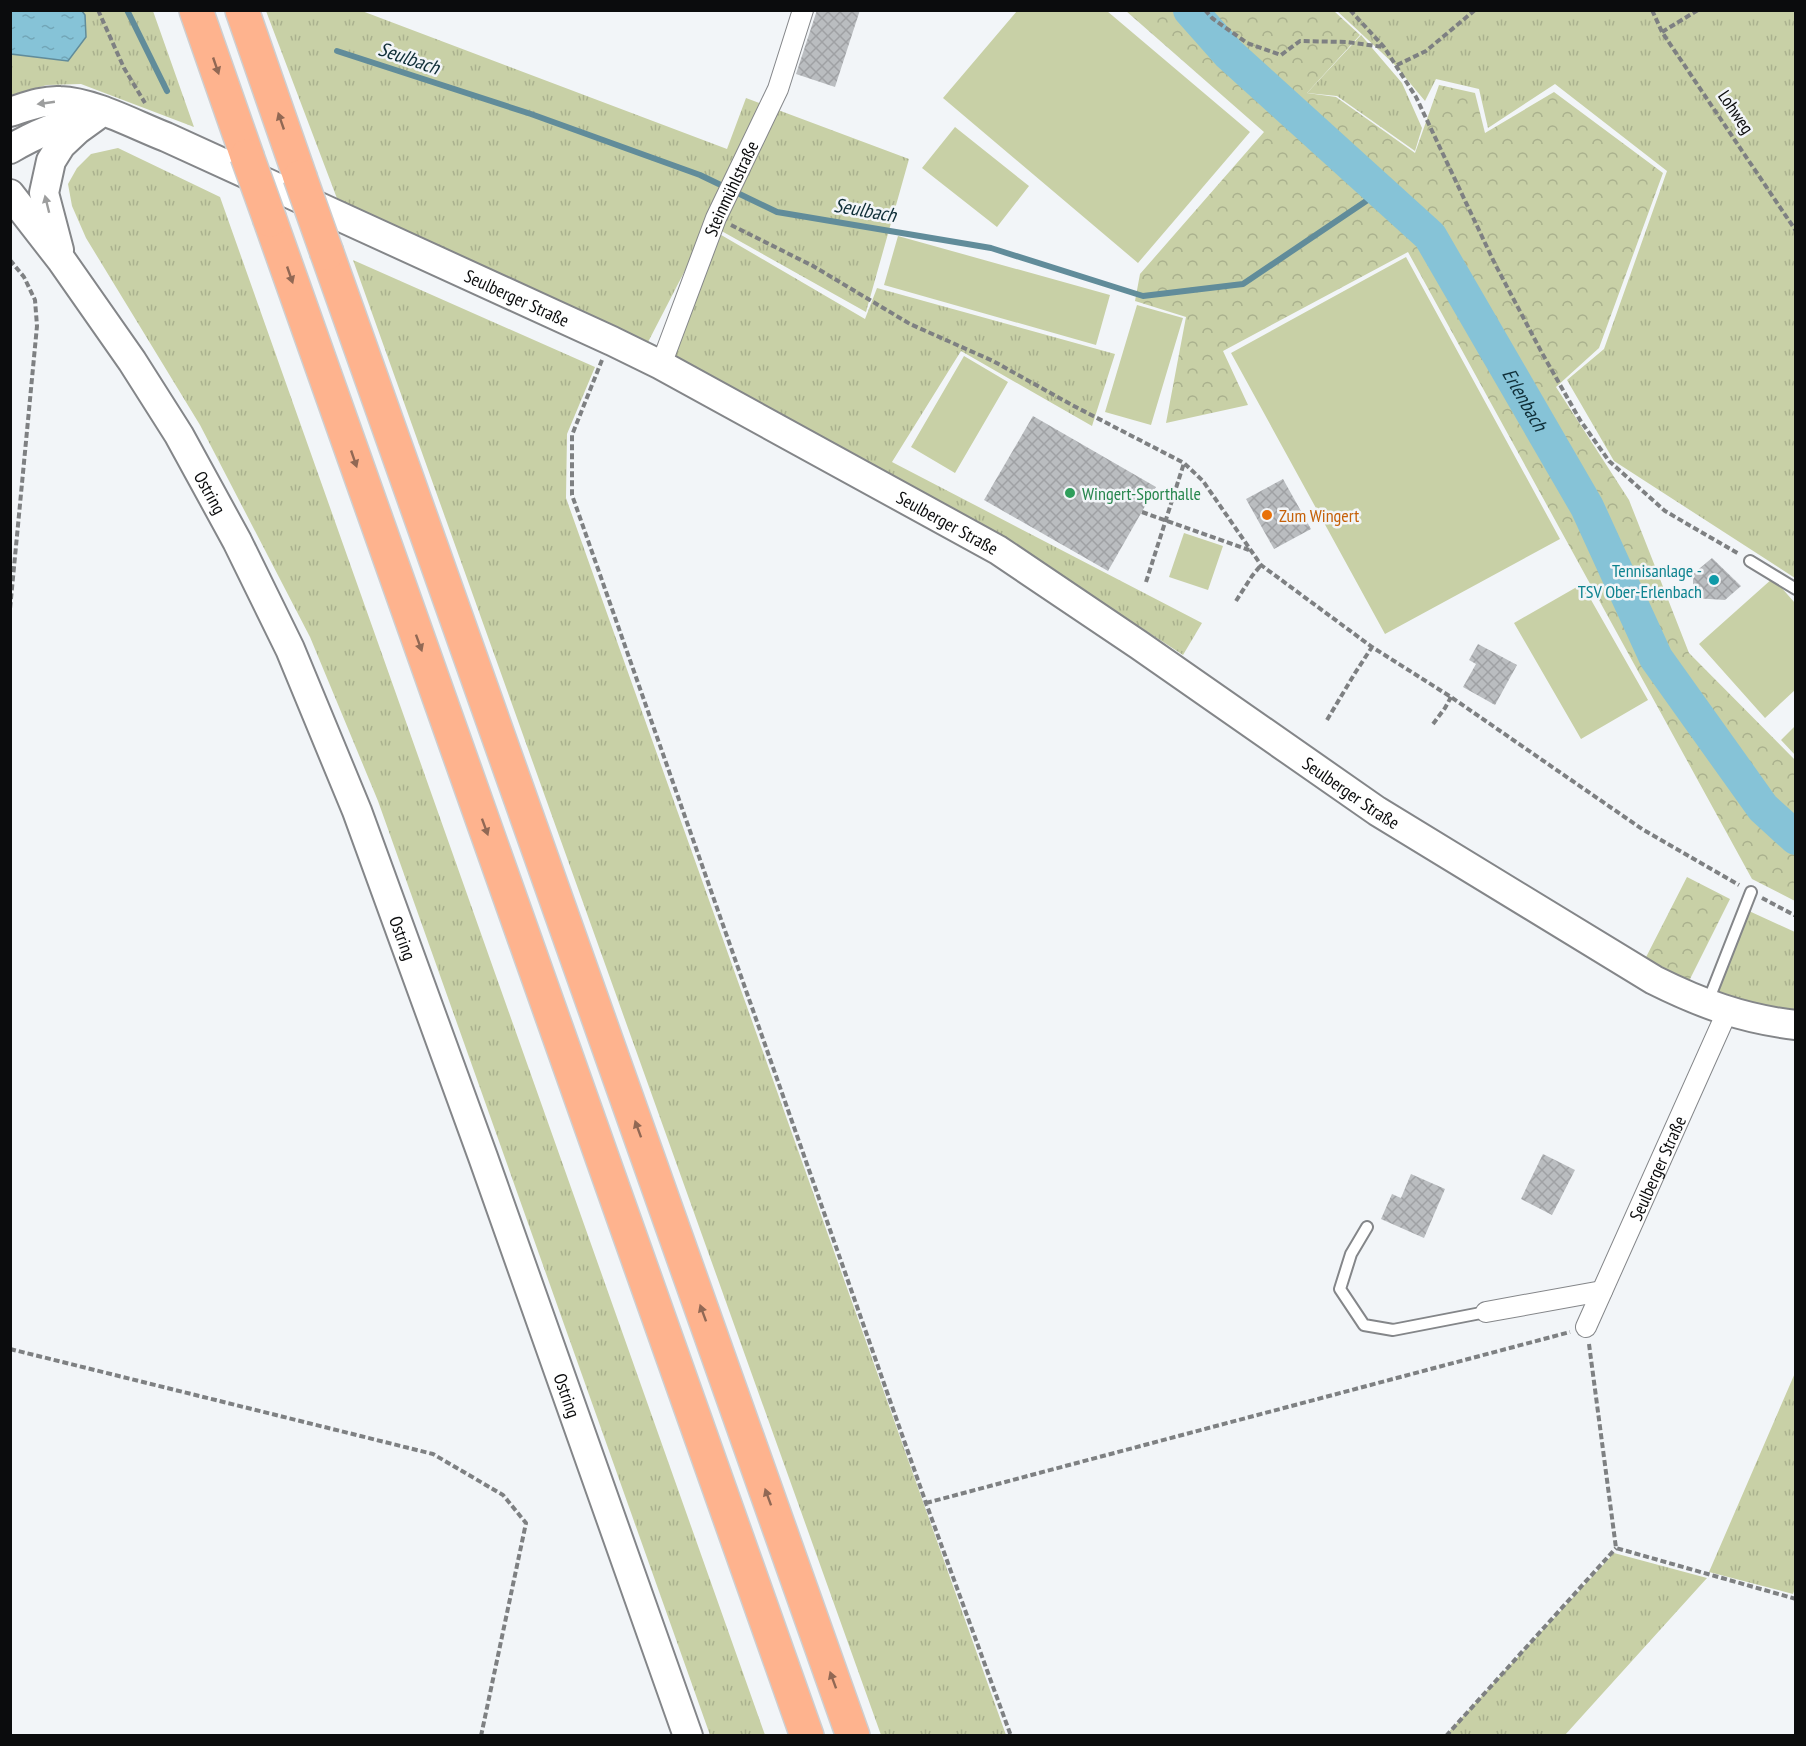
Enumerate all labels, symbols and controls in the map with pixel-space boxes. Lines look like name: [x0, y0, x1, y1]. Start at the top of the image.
water label: Seulbach: [375, 35, 444, 81]
one-way arrow: [211, 57, 221, 75]
street label: Lohweg: [1713, 86, 1759, 138]
one-way arrow: [36, 98, 55, 107]
one-way arrow: [275, 112, 285, 130]
street label: Steinmühlstraße: [699, 137, 763, 239]
water label: Seulbach: [832, 192, 899, 228]
one-way arrow: [42, 195, 52, 213]
street label: Seulberger Straße: [461, 264, 573, 331]
one-way arrow: [285, 266, 295, 284]
water label: Erlenbach: [1496, 363, 1554, 437]
one-way arrow: [350, 450, 360, 468]
street label: Ostring: [189, 467, 231, 518]
place label: Wingert-Sporthalle: [1082, 482, 1201, 505]
street label: Seulberger Straße: [893, 485, 1002, 559]
marker: Wingert-Sporthalle: [1063, 486, 1077, 500]
place label: Zum Wingert: [1279, 504, 1359, 527]
marker: Zum Wingert: [1260, 508, 1274, 522]
place label: Tennisanlage - TSV Ober-Erlenbach: [1578, 559, 1702, 603]
marker: Tennisanlage - TSV Ober-Erlenbach: [1707, 573, 1721, 587]
one-way arrow: [415, 634, 425, 652]
street label: Seulberger Straße: [1298, 751, 1404, 834]
one-way arrow: [480, 818, 490, 836]
street label: Ostring: [385, 913, 422, 963]
street label: Seulberger Straße: [1624, 1112, 1691, 1224]
one-way arrow: [632, 1120, 642, 1138]
one-way arrow: [697, 1304, 707, 1322]
street label: Ostring: [549, 1370, 586, 1421]
one-way arrow: [763, 1487, 773, 1505]
one-way arrow: [828, 1671, 838, 1689]

